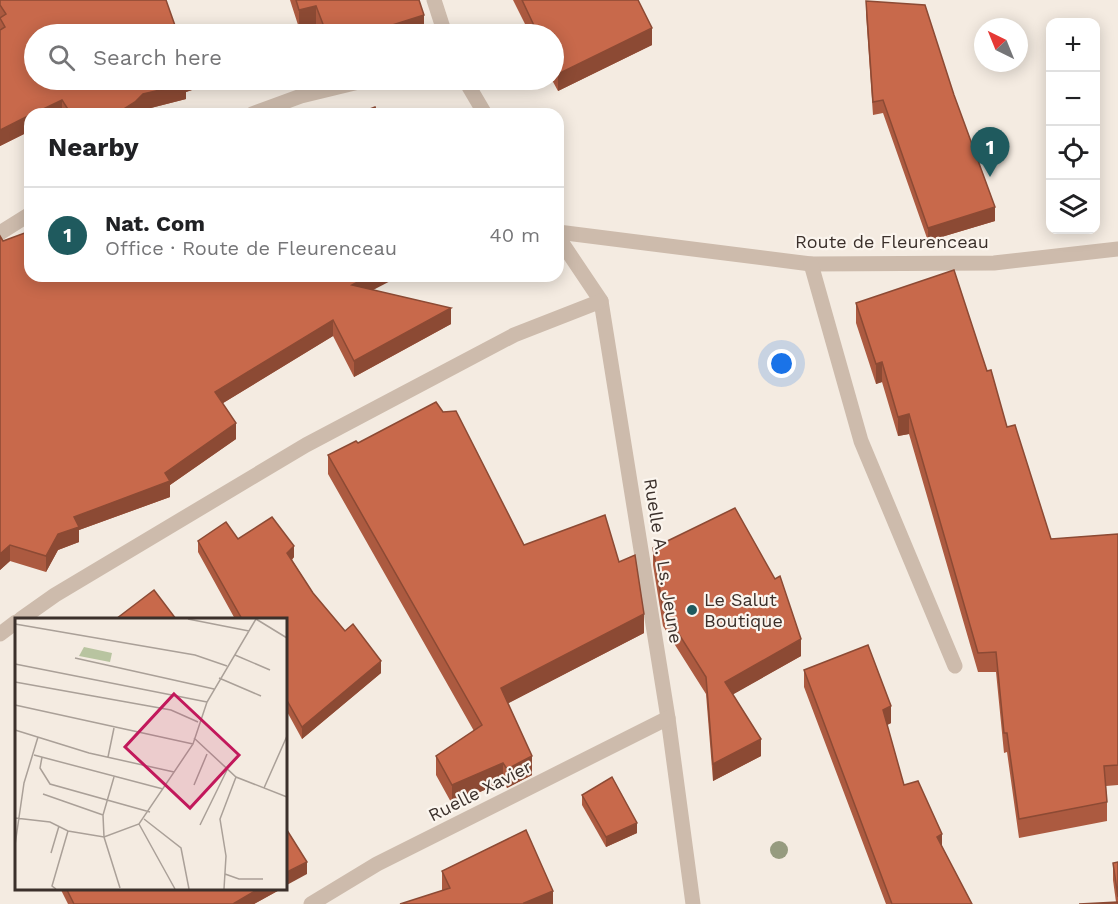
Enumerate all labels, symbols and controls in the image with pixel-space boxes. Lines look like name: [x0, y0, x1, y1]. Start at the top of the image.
north arrow: [974, 18, 1028, 72]
map controls: [1046, 18, 1100, 234]
button: +: [1046, 18, 1100, 72]
search box: [24, 24, 564, 90]
icon: search: [45, 41, 78, 74]
text: Search here: [93, 45, 222, 70]
button: −: [1046, 72, 1100, 126]
button: locate: [1046, 126, 1100, 180]
pin: 1: [970, 128, 1010, 177]
text: Nearby: [48, 132, 139, 162]
button: layers: [1046, 180, 1100, 234]
text: Nat. Com: [105, 211, 205, 236]
text: 1: [63, 223, 72, 247]
text: 40 m: [489, 223, 540, 247]
street label: Route de Fleurenceau: [795, 231, 989, 252]
text: Office · Route de Fleurenceau: [105, 236, 397, 260]
your location: [767, 349, 796, 378]
street label: Ruelle A. Ls. Jeune: [640, 477, 687, 645]
place label: Le Salut Boutique: [704, 589, 783, 631]
marker: Le Salut Boutique: [685, 603, 699, 617]
inset map: [15, 618, 286, 889]
street label: Ruelle Xavier: [425, 756, 535, 826]

